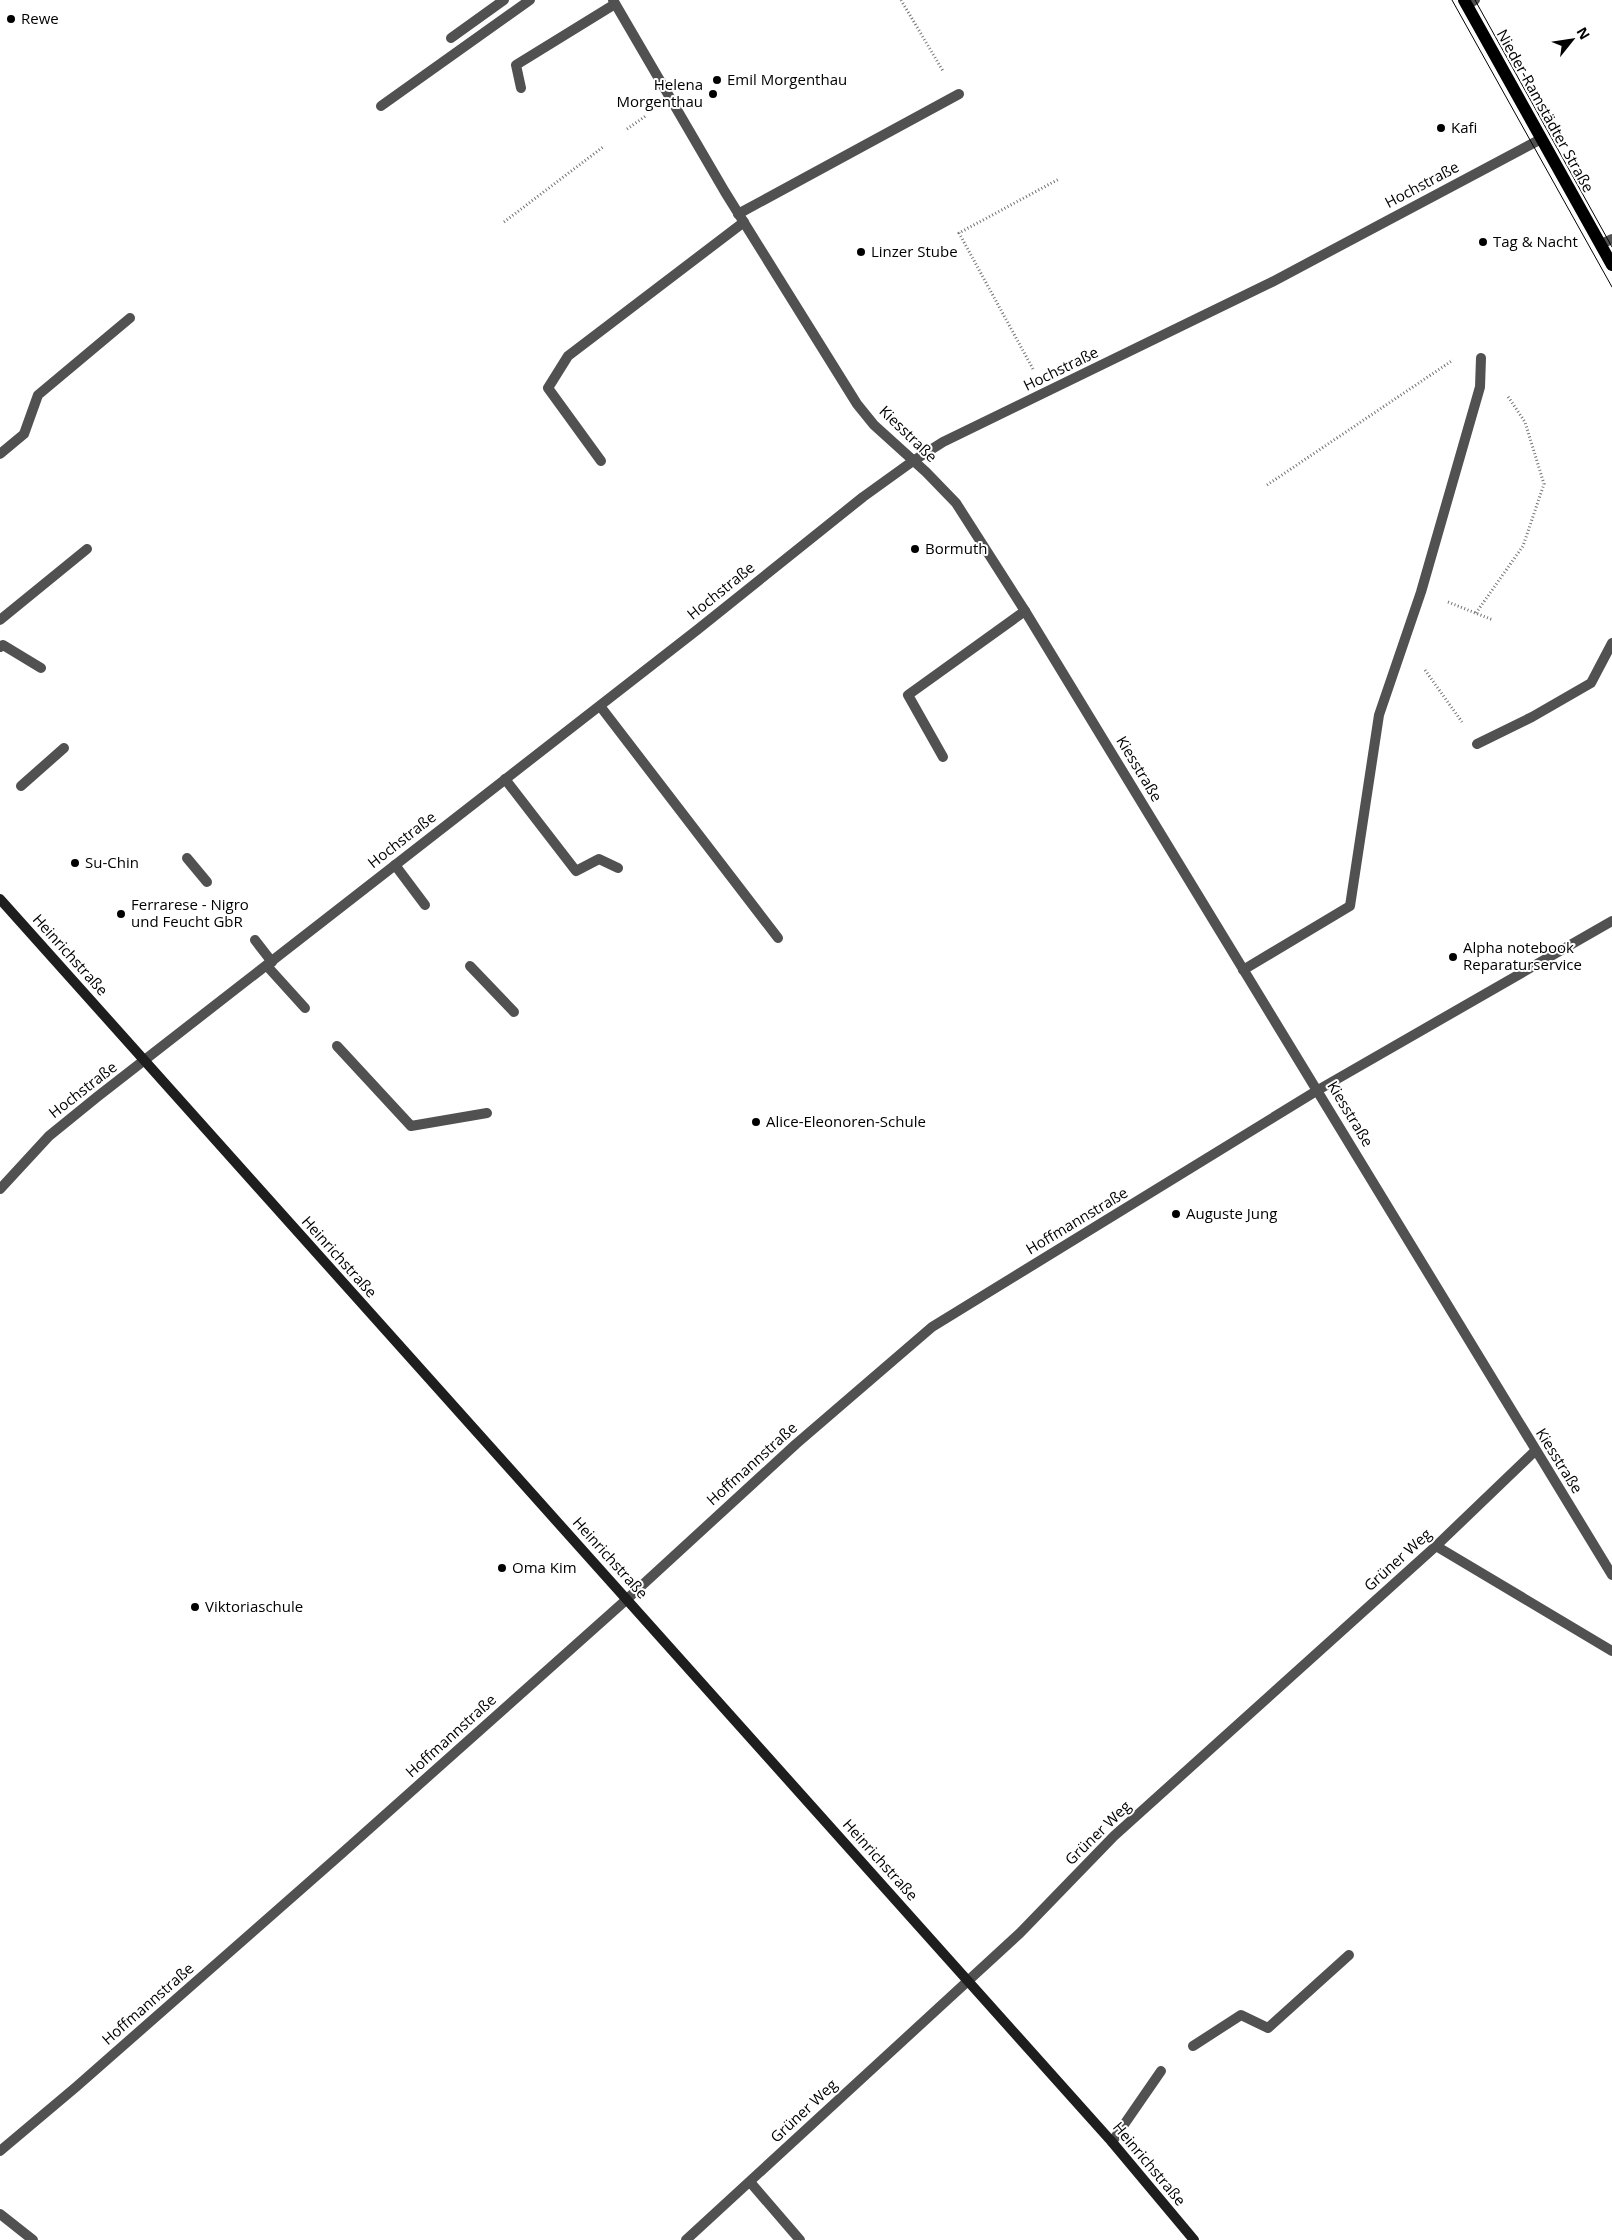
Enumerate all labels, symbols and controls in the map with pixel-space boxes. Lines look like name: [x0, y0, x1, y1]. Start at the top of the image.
place label: Rewe: [21, 8, 59, 28]
marker: Rewe: [5, 13, 17, 25]
north arrow: [1547, 15, 1597, 65]
street label: Nieder-Ramstädter Straße: [1493, 27, 1597, 195]
place label: Emil Morgenthau: [727, 69, 847, 89]
place label: Helena Morgenthau: [617, 74, 703, 111]
marker: Emil Morgenthau: [711, 74, 723, 86]
marker: Helena Morgenthau: [707, 88, 719, 100]
place label: Kafi: [1451, 117, 1477, 137]
marker: Kafi: [1435, 122, 1447, 134]
street label: Hochstraße: [1381, 156, 1462, 212]
place label: Tag & Nacht: [1493, 231, 1578, 251]
marker: Tag & Nacht: [1477, 236, 1489, 248]
place label: Linzer Stube: [871, 241, 958, 261]
marker: Linzer Stube: [855, 246, 867, 258]
street label: Hochstraße: [1020, 341, 1101, 395]
street label: Kiesstraße: [875, 401, 942, 466]
place label: Bormuth: [925, 538, 987, 558]
marker: Bormuth: [909, 543, 921, 555]
street label: Hochstraße: [683, 557, 758, 624]
street label: Kiesstraße: [1112, 732, 1167, 805]
street label: Hochstraße: [363, 806, 440, 872]
place label: Su-Chin: [85, 852, 139, 872]
marker: Su-Chin: [69, 857, 81, 869]
place label: Ferrarese - Nigro und Feucht GbR: [131, 894, 249, 931]
marker: Ferrarese - Nigro und Feucht GbR: [115, 908, 127, 920]
street label: Heinrichstraße: [29, 909, 113, 999]
place label: Alpha notebook Reparaturservice: [1463, 937, 1582, 974]
marker: Alpha notebook Reparaturservice: [1447, 951, 1459, 963]
street label: Hochstraße: [44, 1056, 121, 1122]
street label: Kiesstraße: [1323, 1077, 1378, 1150]
place label: Alice-Eleonoren-Schule: [766, 1111, 926, 1131]
marker: Alice-Eleonoren-Schule: [750, 1116, 762, 1128]
street label: Hoffmannstraße: [1022, 1182, 1131, 1258]
place label: Auguste Jung: [1186, 1203, 1277, 1223]
marker: Auguste Jung: [1170, 1208, 1182, 1220]
street label: Heinrichstraße: [298, 1211, 382, 1301]
street label: Hoffmannstraße: [702, 1417, 801, 1509]
street label: Kiesstraße: [1532, 1424, 1588, 1497]
street label: Heinrichstraße: [569, 1512, 653, 1602]
street label: Grüner Weg: [1359, 1524, 1435, 1595]
place label: Oma Kim: [512, 1557, 577, 1577]
marker: Oma Kim: [496, 1562, 508, 1574]
place label: Viktoriaschule: [205, 1596, 303, 1616]
marker: Viktoriaschule: [189, 1601, 201, 1613]
street label: Hoffmannstraße: [401, 1689, 500, 1781]
street label: Grüner Weg: [1060, 1796, 1135, 1869]
street label: Heinrichstraße: [839, 1814, 923, 1904]
street label: Hoffmannstraße: [97, 1958, 198, 2049]
street label: Grüner Weg: [766, 2074, 841, 2146]
street label: Heinrichstraße: [1109, 2117, 1191, 2209]

